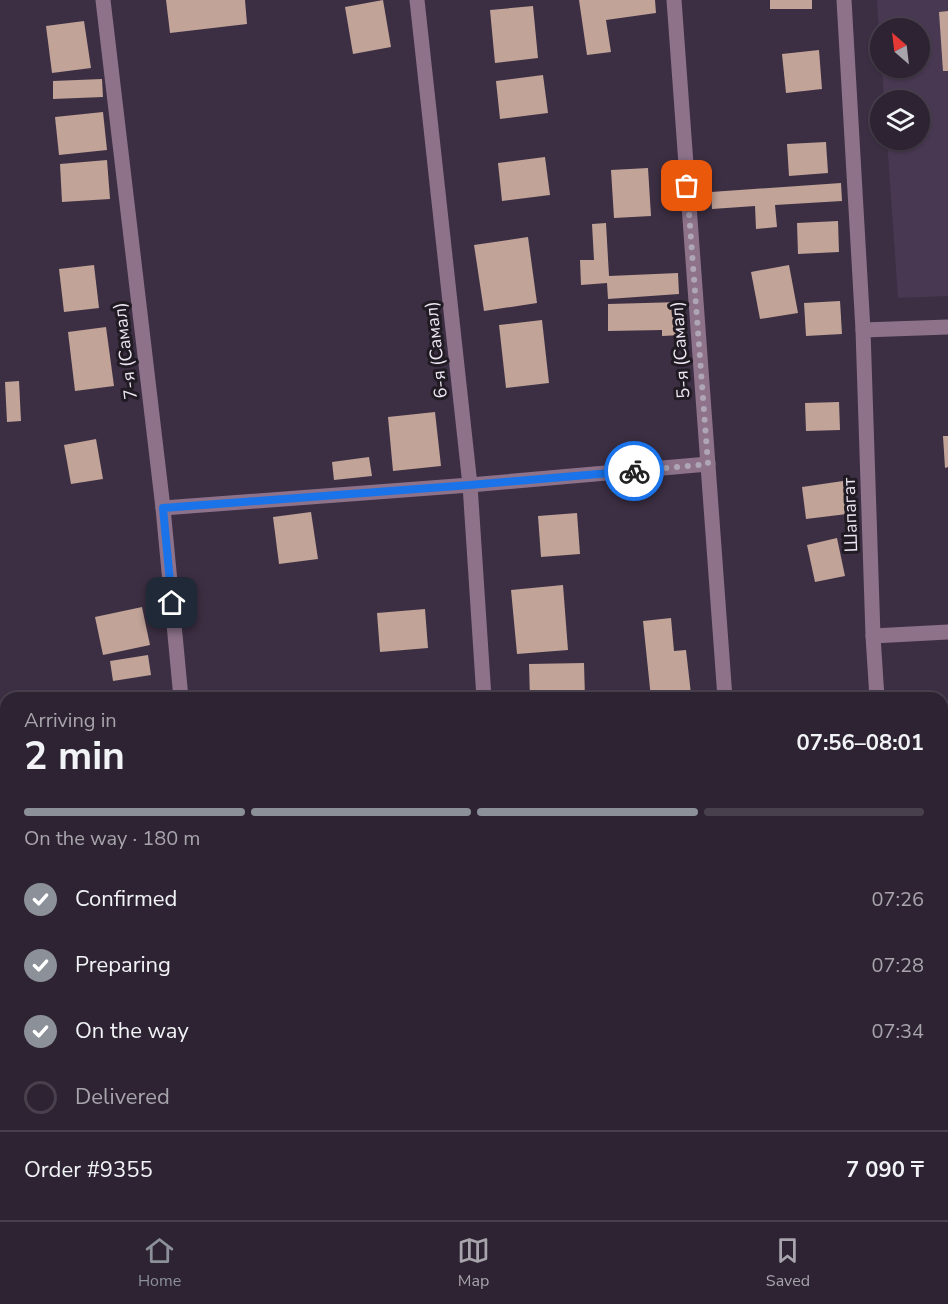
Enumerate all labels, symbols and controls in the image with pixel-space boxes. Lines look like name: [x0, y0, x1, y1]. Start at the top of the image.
north arrow: [870, 18, 930, 78]
map controls: [870, 18, 930, 150]
button: layers: [870, 90, 930, 150]
pin: [661, 160, 712, 211]
icon: bag: [670, 169, 703, 202]
street label: 6-я (Самал): [419, 300, 453, 400]
street label: 7-я (Самал): [107, 301, 143, 401]
street label: 5-я (Самал): [665, 301, 695, 399]
courier: [604, 441, 664, 501]
icon: bike: [618, 455, 651, 488]
street label: Шапагат: [837, 477, 863, 553]
pin: [146, 577, 197, 628]
icon: home: [155, 586, 188, 619]
text: Arriving in: [24, 707, 117, 734]
text: 07:56–08:01: [796, 728, 924, 758]
text: 2 min: [24, 730, 125, 783]
text: On the way · 180 m: [24, 825, 200, 852]
icon: check: [24, 883, 57, 916]
text: Confirmed: [75, 884, 177, 914]
text: 07:26: [871, 886, 924, 913]
icon: check: [24, 949, 57, 982]
text: Preparing: [75, 950, 171, 980]
text: 07:28: [871, 952, 924, 979]
icon: check: [24, 1015, 57, 1048]
text: On the way: [75, 1016, 189, 1046]
text: 07:34: [871, 1018, 924, 1045]
text: Delivered: [75, 1082, 170, 1112]
text: Order #9355: [24, 1155, 153, 1185]
text: 7 090 ₸: [846, 1155, 924, 1185]
tab: Home: [138, 1234, 181, 1292]
tab: Map: [457, 1234, 490, 1292]
tab: Saved: [766, 1234, 810, 1292]

